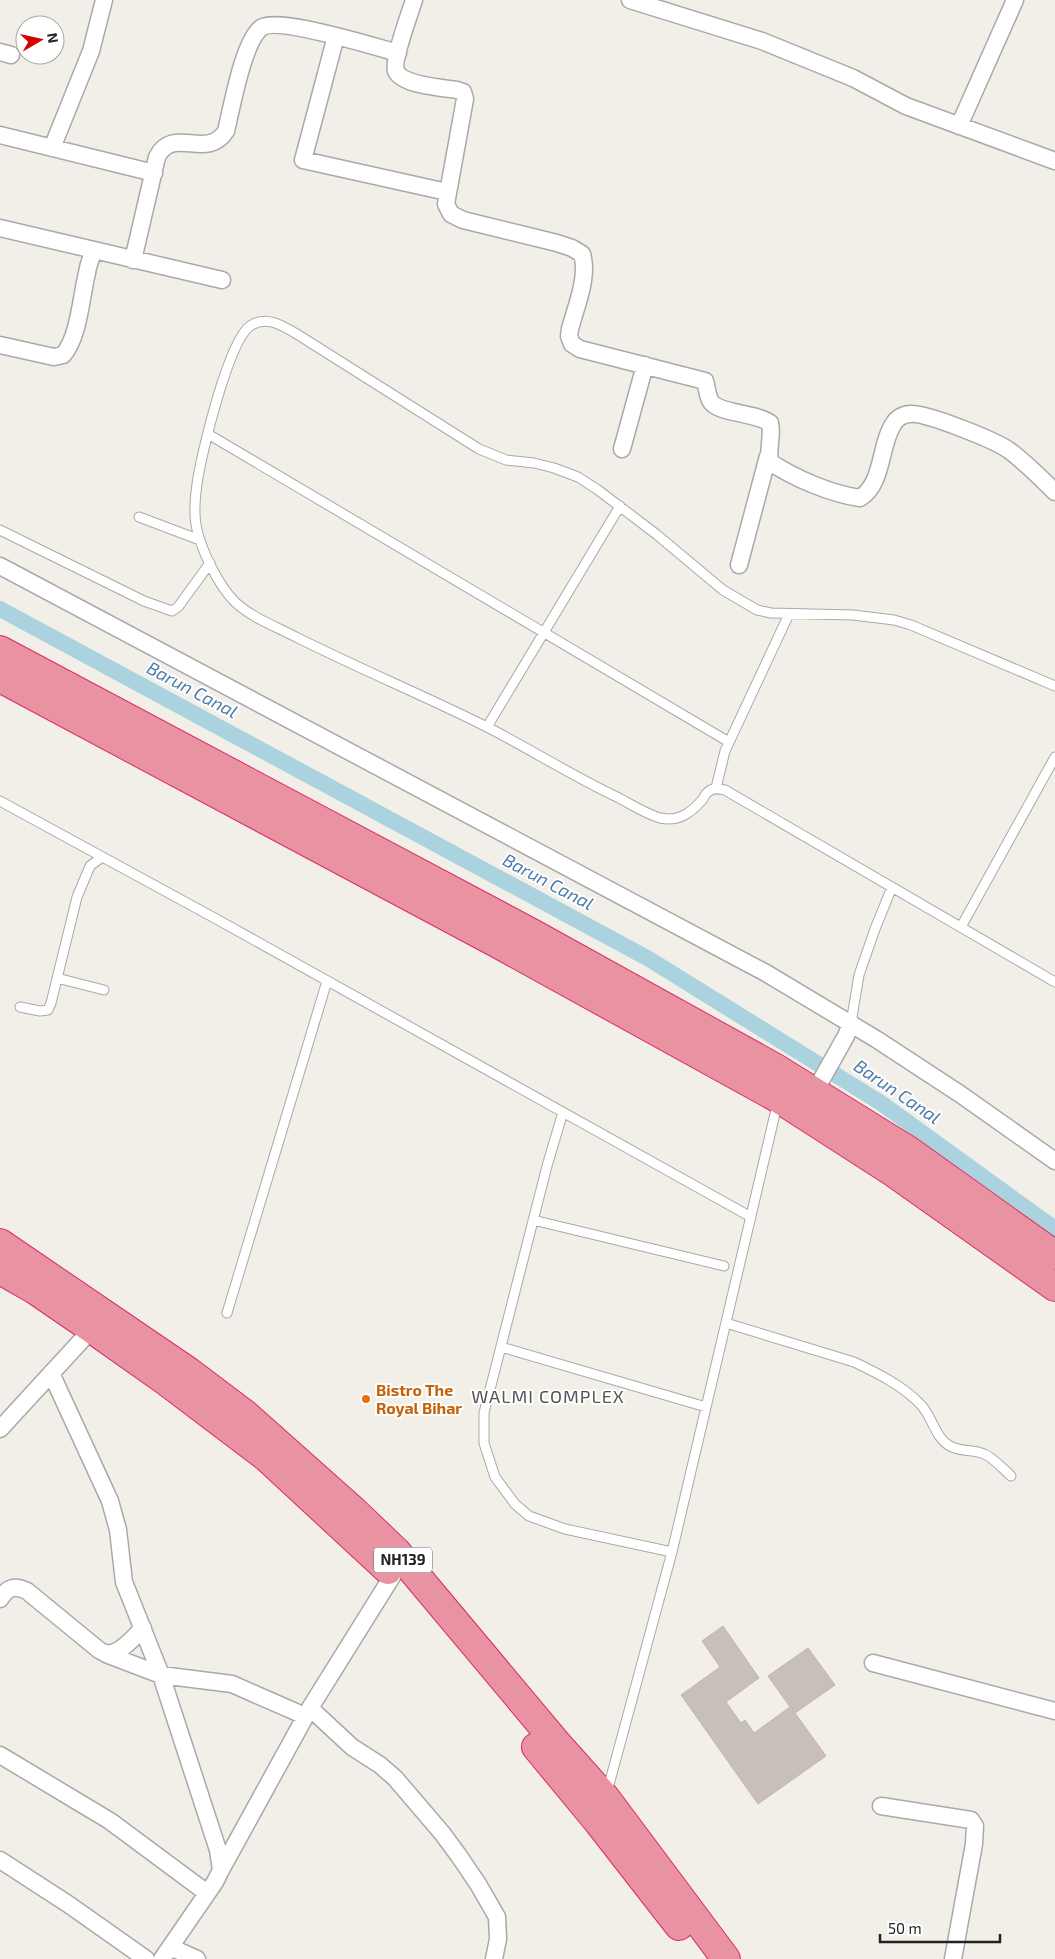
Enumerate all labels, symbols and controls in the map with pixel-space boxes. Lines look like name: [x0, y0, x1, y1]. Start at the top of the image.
north arrow: [15, 15, 65, 65]
text: N: [44, 32, 63, 44]
water label: Barun Canal: [143, 656, 242, 722]
water label: Barun Canal: [499, 848, 598, 914]
water label: Barun Canal: [850, 1054, 945, 1128]
place label: Bistro The Royal Bihar: [376, 1380, 462, 1418]
district label: WALMI COMPLEX: [471, 1385, 625, 1407]
marker: Bistro The Royal Bihar: [360, 1393, 372, 1405]
road number: NH139: [374, 1548, 432, 1572]
scale bar: [880, 1912, 1000, 1944]
text: 50 m: [888, 1919, 922, 1937]

